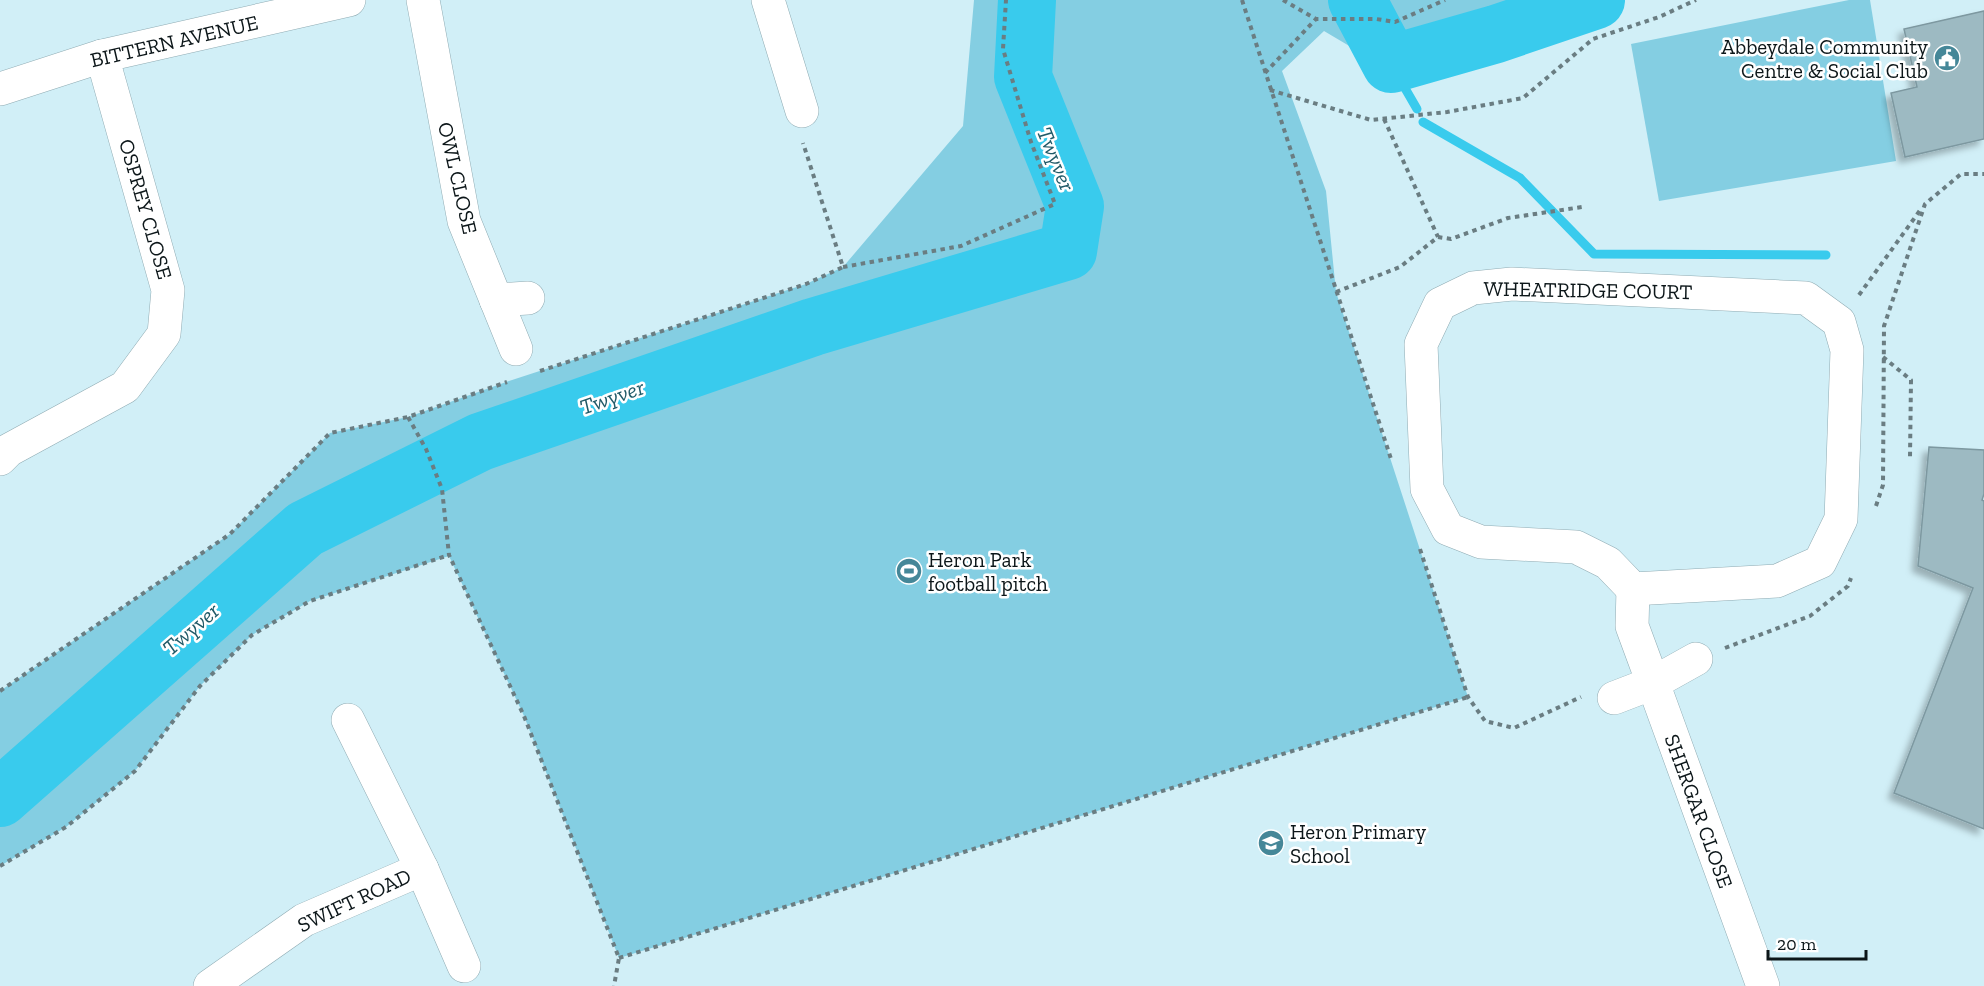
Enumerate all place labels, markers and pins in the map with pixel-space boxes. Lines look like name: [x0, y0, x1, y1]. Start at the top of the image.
place label: Abbeydale Community Centre & Social Club: [1721, 34, 1928, 83]
public building icon: Abbeydale Community Centre & Social Club: [1932, 43, 1962, 73]
place label: Heron Park football pitch: [928, 547, 1048, 596]
sports icon: Heron Park football pitch: [894, 556, 924, 586]
place label: Heron Primary School: [1290, 819, 1426, 868]
school or university icon: Heron Primary School: [1256, 828, 1286, 858]

